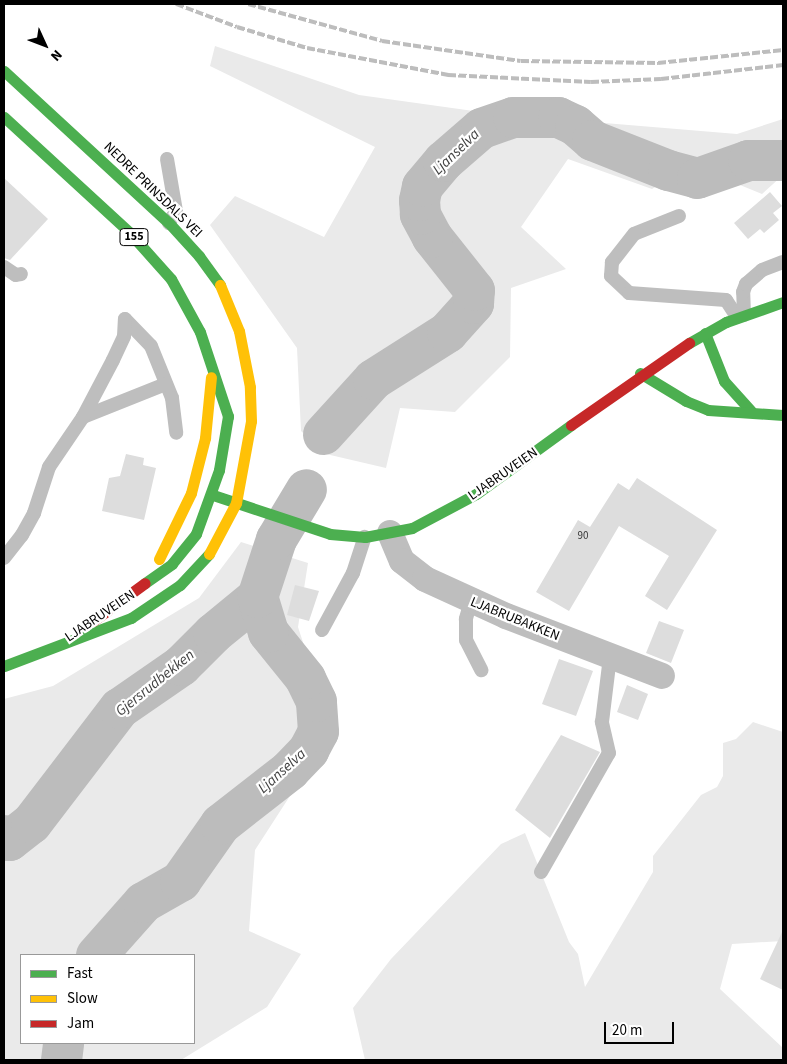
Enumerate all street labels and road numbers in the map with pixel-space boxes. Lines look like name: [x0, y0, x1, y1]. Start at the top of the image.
street label: NEDRE PRINSDALS VEI: [100, 139, 206, 241]
road number: 155: [119, 228, 149, 246]
street label: LJABRUVEIEN: [465, 444, 541, 504]
street label: LJABRUVEIEN: [62, 586, 138, 646]
street label: LJABRUBAKKEN: [468, 593, 562, 645]

